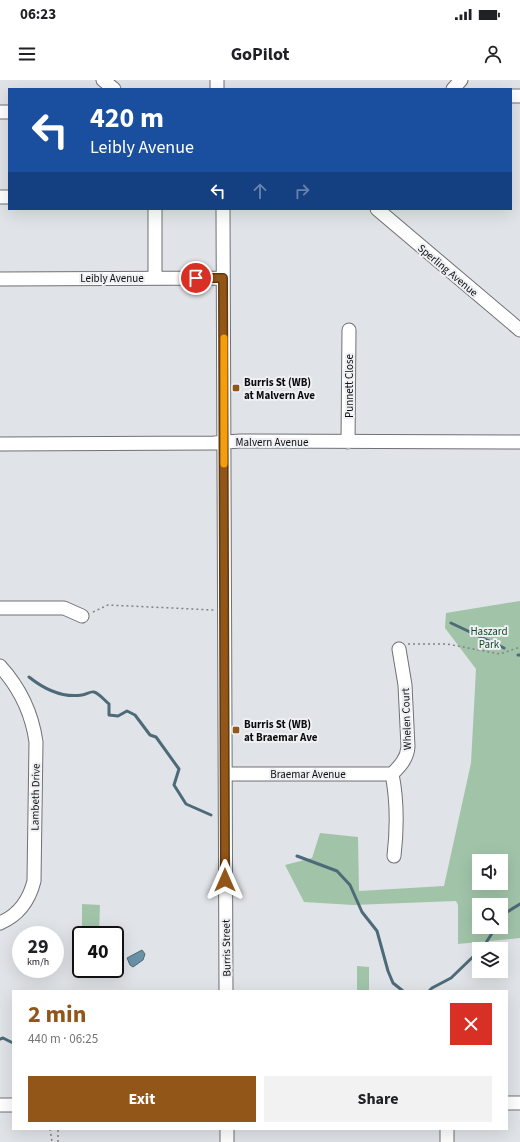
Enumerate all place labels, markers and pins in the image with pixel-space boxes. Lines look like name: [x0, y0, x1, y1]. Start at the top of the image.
pin: [179, 261, 213, 295]
place label: Burris St (WB) at Malvern Ave: [244, 375, 315, 403]
marker: Burris St (WB) at Malvern Ave: [231, 383, 241, 393]
place label: Burris St (WB) at Braemar Ave: [244, 717, 318, 745]
marker: Burris St (WB) at Braemar Ave: [231, 725, 241, 735]

